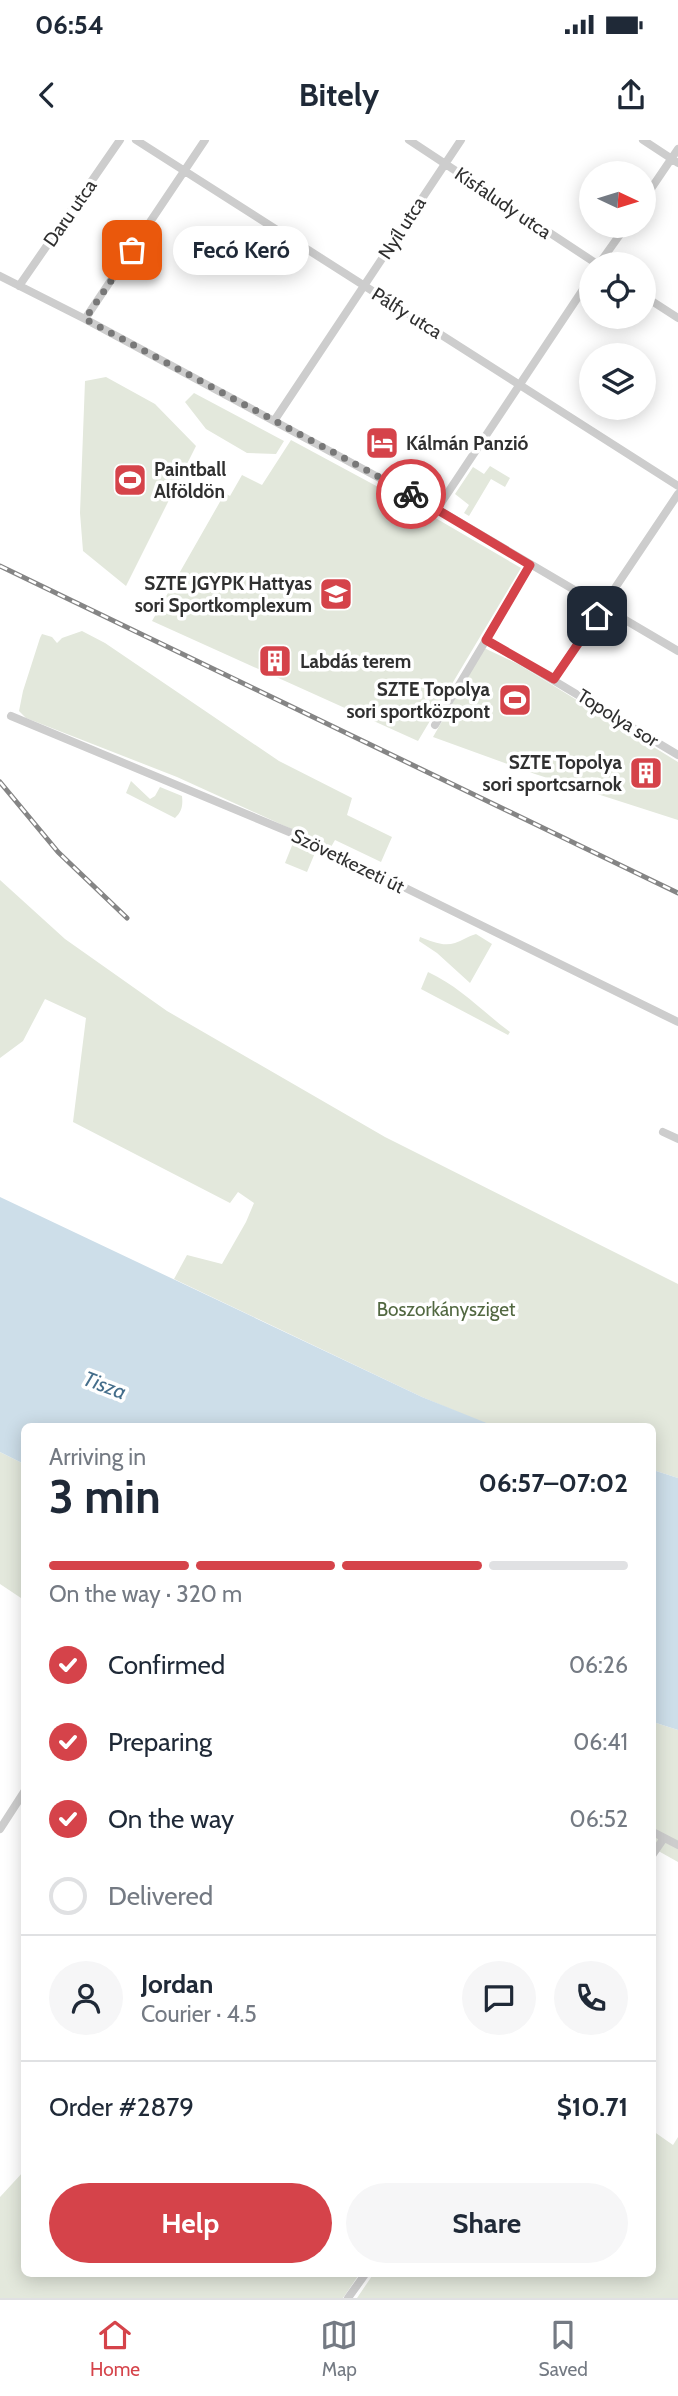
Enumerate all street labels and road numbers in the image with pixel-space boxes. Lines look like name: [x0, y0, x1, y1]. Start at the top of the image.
street label: Kisfaludy utca: [450, 162, 556, 244]
street label: Daru utca: [38, 175, 102, 251]
street label: Nyíl utca: [373, 193, 431, 263]
street label: Pálfy utca: [368, 282, 446, 344]
street label: Topolya sor: [573, 684, 663, 752]
street label: Szövetkezeti út: [288, 824, 409, 898]

